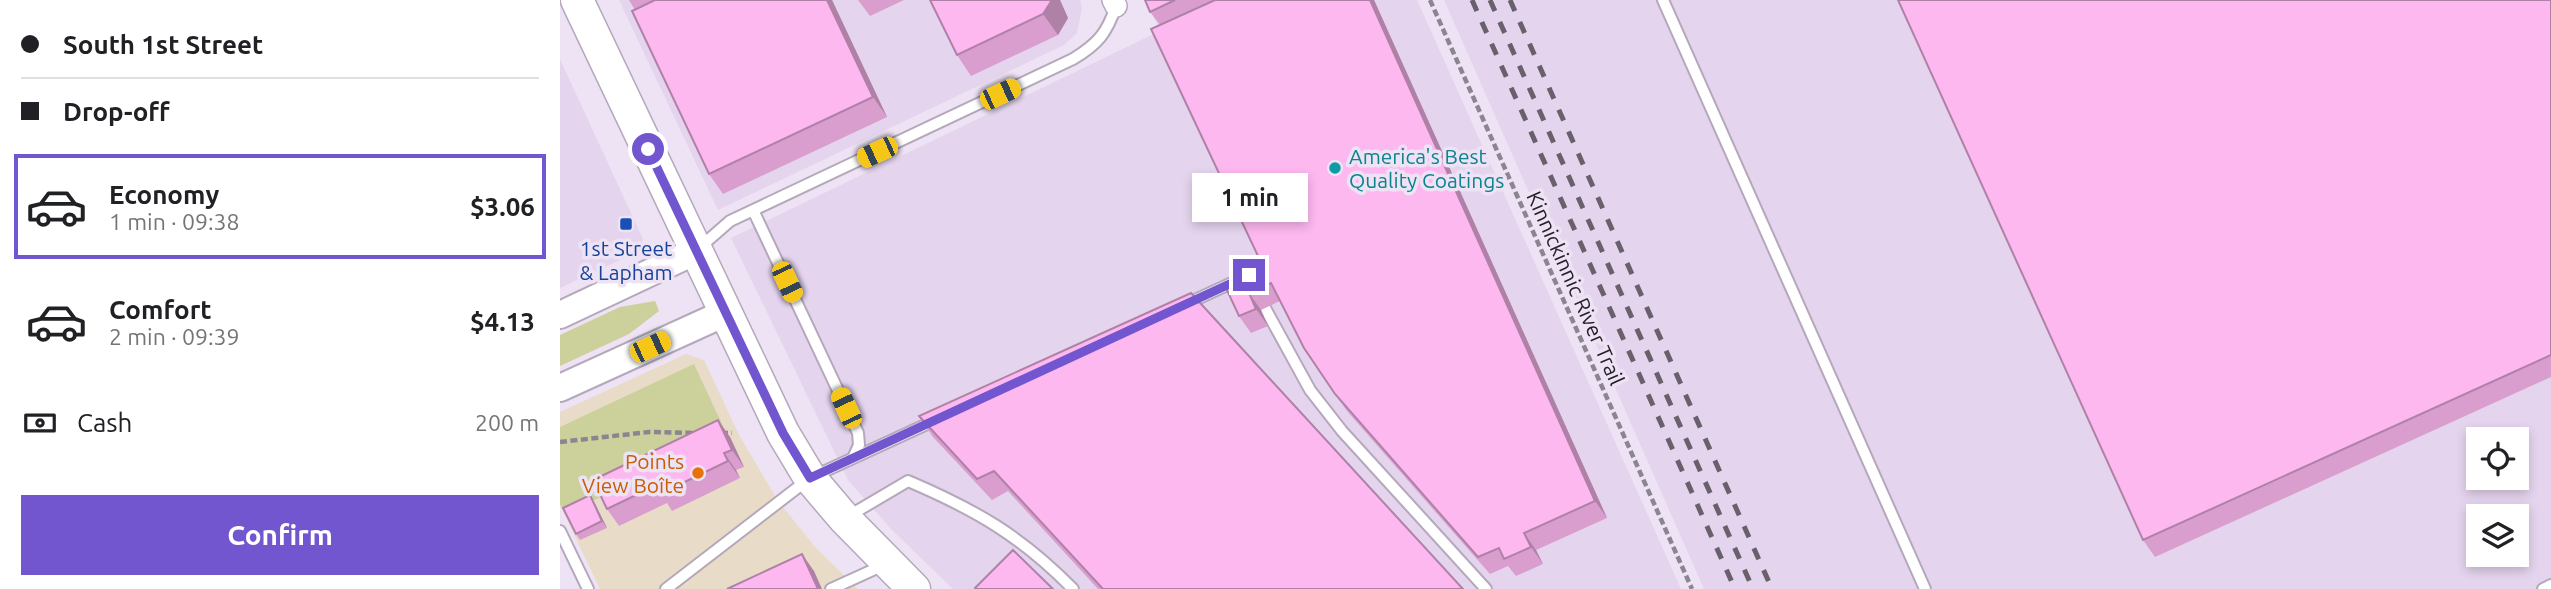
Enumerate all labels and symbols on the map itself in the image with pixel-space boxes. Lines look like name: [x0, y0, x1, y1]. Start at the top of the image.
car: [977, 76, 1024, 112]
route start: [632, 133, 664, 165]
car: [854, 134, 901, 170]
place label: America's Best Quality Coatings: [1349, 144, 1504, 192]
marker: America's Best Quality Coatings: [1327, 160, 1343, 176]
callout: 1 min: [1191, 174, 1307, 222]
street label: Kinnickinnic River Trail: [1522, 187, 1630, 389]
marker: 1st Street & Lapham: [618, 216, 634, 232]
place label: 1st Street & Lapham: [579, 236, 673, 284]
car: [769, 259, 806, 305]
route end: [1233, 259, 1265, 291]
car: [627, 329, 674, 365]
car: [828, 385, 865, 431]
place label: Points View Boîte: [582, 449, 684, 497]
marker: Points View Boîte: [690, 465, 706, 481]

